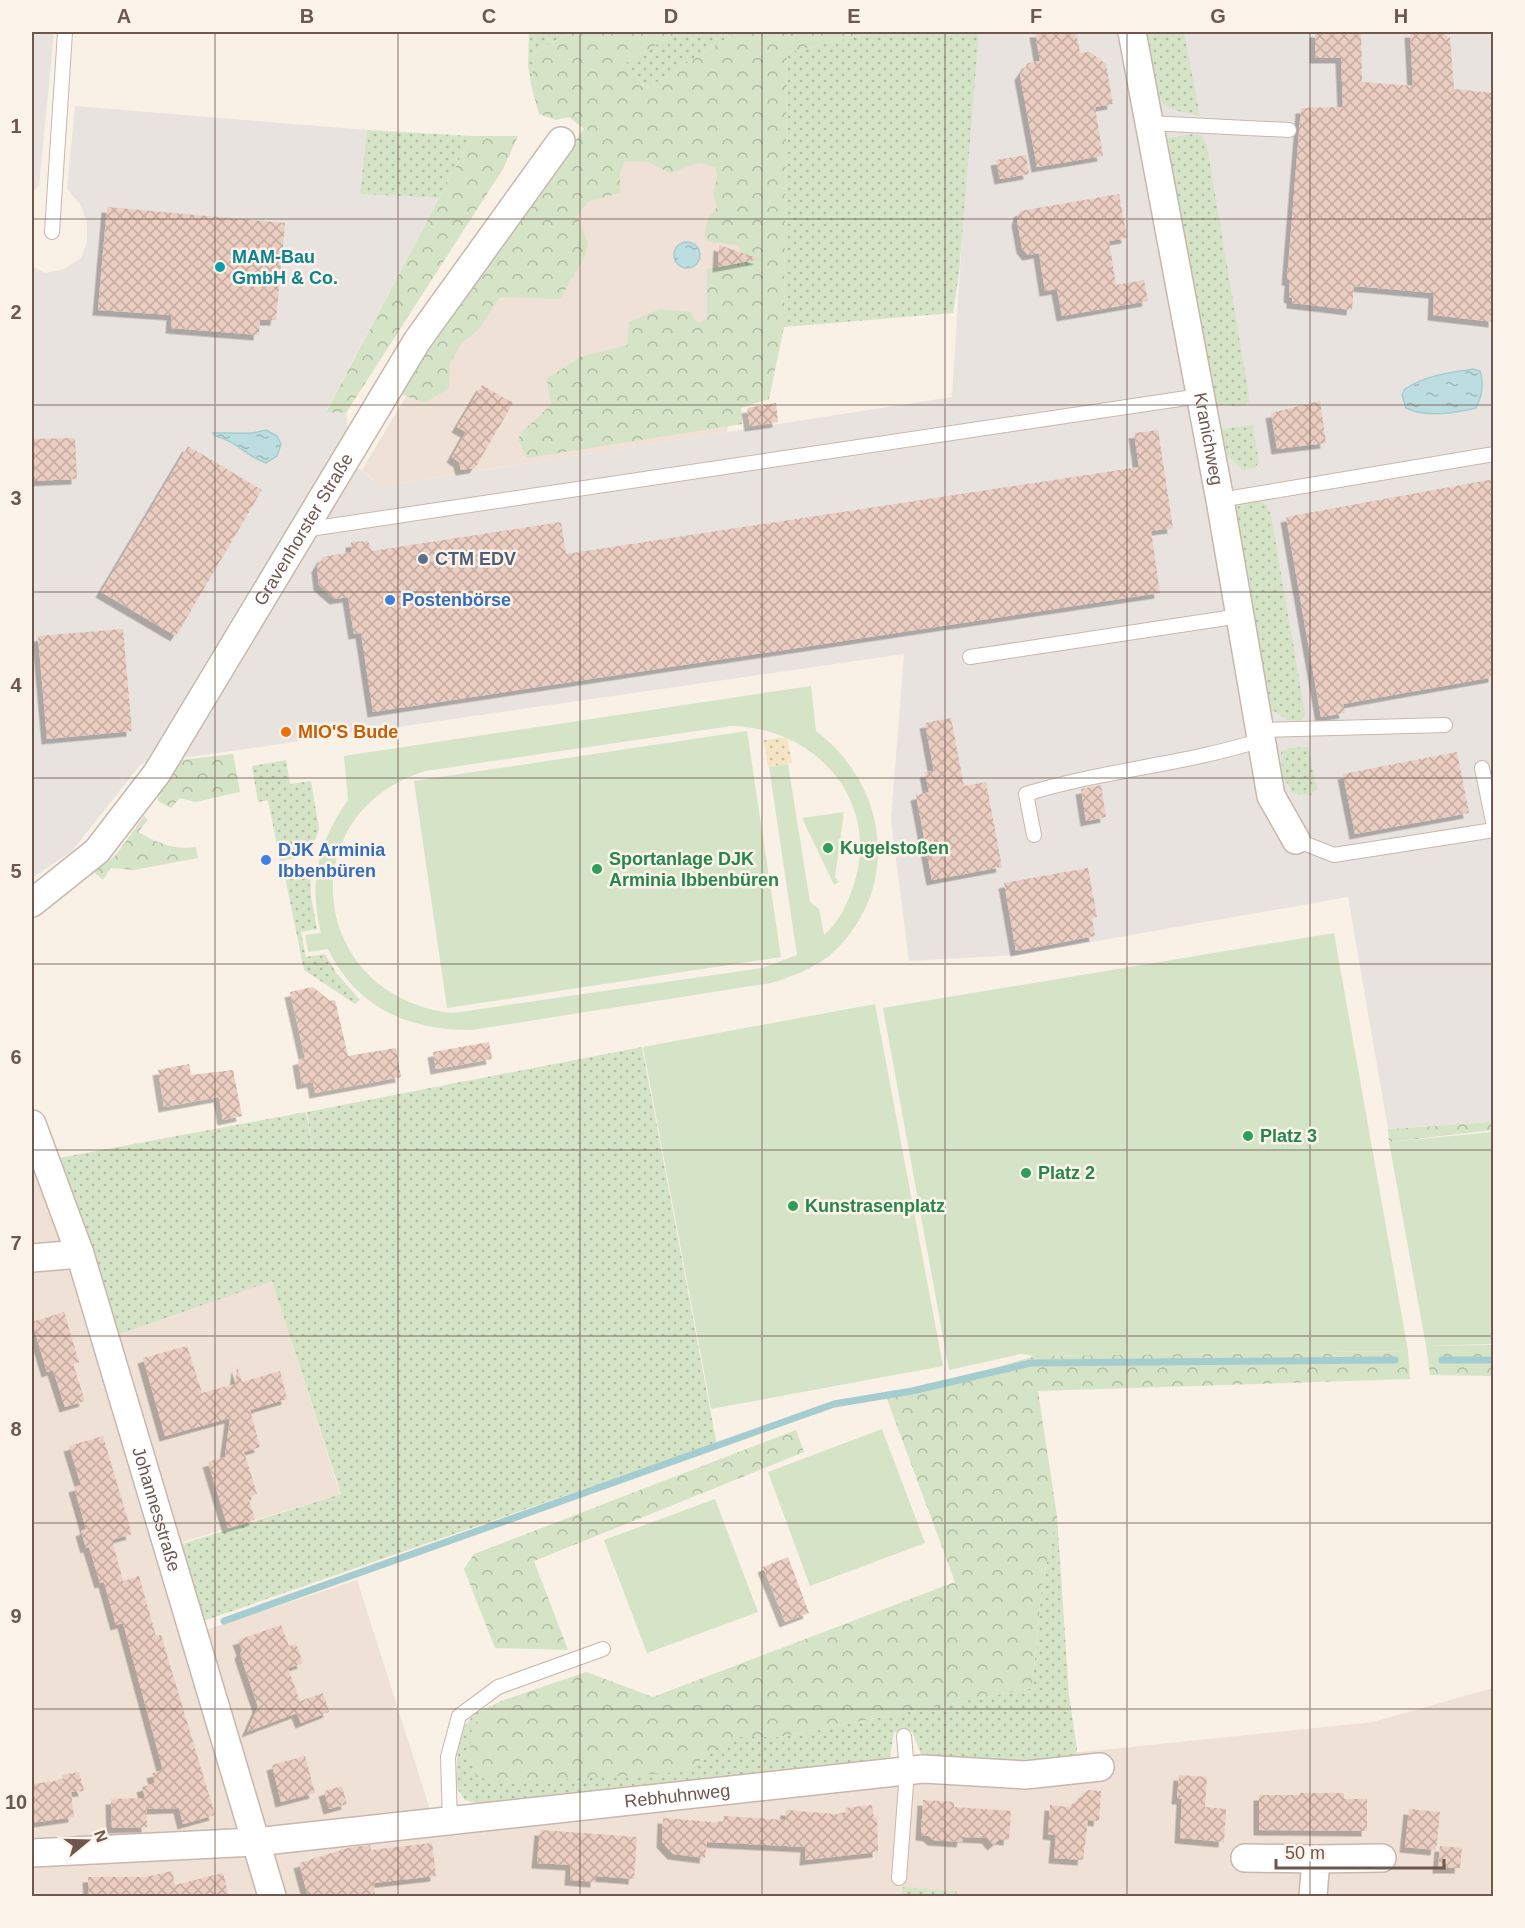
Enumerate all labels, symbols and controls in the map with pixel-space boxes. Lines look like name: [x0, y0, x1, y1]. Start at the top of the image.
text: A: [117, 5, 131, 27]
text: B: [300, 5, 314, 27]
text: C: [482, 5, 496, 27]
text: D: [664, 5, 678, 27]
text: E: [847, 5, 861, 27]
text: F: [1030, 5, 1042, 27]
text: G: [1210, 5, 1226, 27]
text: H: [1394, 5, 1408, 27]
text: 1: [10, 115, 22, 137]
place label: MAM-Bau GmbH & Co.: [232, 247, 338, 288]
marker: MAM-Bau GmbH & Co.: [213, 260, 227, 274]
text: 2: [10, 301, 22, 323]
street label: Kranichweg: [1190, 391, 1227, 487]
street label: Gravenhorster Straße: [250, 450, 357, 609]
text: 3: [10, 487, 22, 509]
place label: CTM EDV: [435, 549, 516, 569]
marker: CTM EDV: [416, 552, 430, 566]
place label: Postenbörse: [402, 590, 511, 610]
marker: Postenbörse: [383, 593, 397, 607]
text: 4: [10, 674, 22, 696]
place label: MIO'S Bude: [298, 722, 398, 742]
marker: MIO'S Bude: [279, 725, 293, 739]
place label: Kugelstoßen: [840, 838, 949, 858]
place label: DJK Arminia Ibbenbüren: [278, 840, 386, 881]
marker: Kugelstoßen: [821, 841, 835, 855]
place label: Sportanlage DJK Arminia Ibbenbüren: [609, 849, 779, 890]
marker: DJK Arminia Ibbenbüren: [259, 853, 273, 867]
text: 5: [10, 860, 22, 882]
marker: Sportanlage DJK Arminia Ibbenbüren: [590, 862, 604, 876]
text: 6: [10, 1046, 22, 1068]
place label: Platz 3: [1260, 1126, 1317, 1146]
marker: Platz 3: [1241, 1129, 1255, 1143]
place label: Platz 2: [1038, 1163, 1095, 1183]
marker: Platz 2: [1019, 1166, 1033, 1180]
place label: Kunstrasenplatz: [805, 1196, 945, 1216]
marker: Kunstrasenplatz: [786, 1199, 800, 1213]
text: 7: [10, 1232, 22, 1254]
text: 8: [10, 1418, 22, 1440]
street label: Johannesstraße: [128, 1445, 184, 1574]
text: 9: [10, 1605, 22, 1627]
street label: Rebhuhnweg: [623, 1780, 731, 1812]
text: 10: [5, 1791, 27, 1813]
north arrow: [57, 1811, 117, 1871]
text: N: [91, 1828, 111, 1845]
scale bar: [1276, 1832, 1444, 1870]
text: 50 m: [1285, 1843, 1325, 1863]

